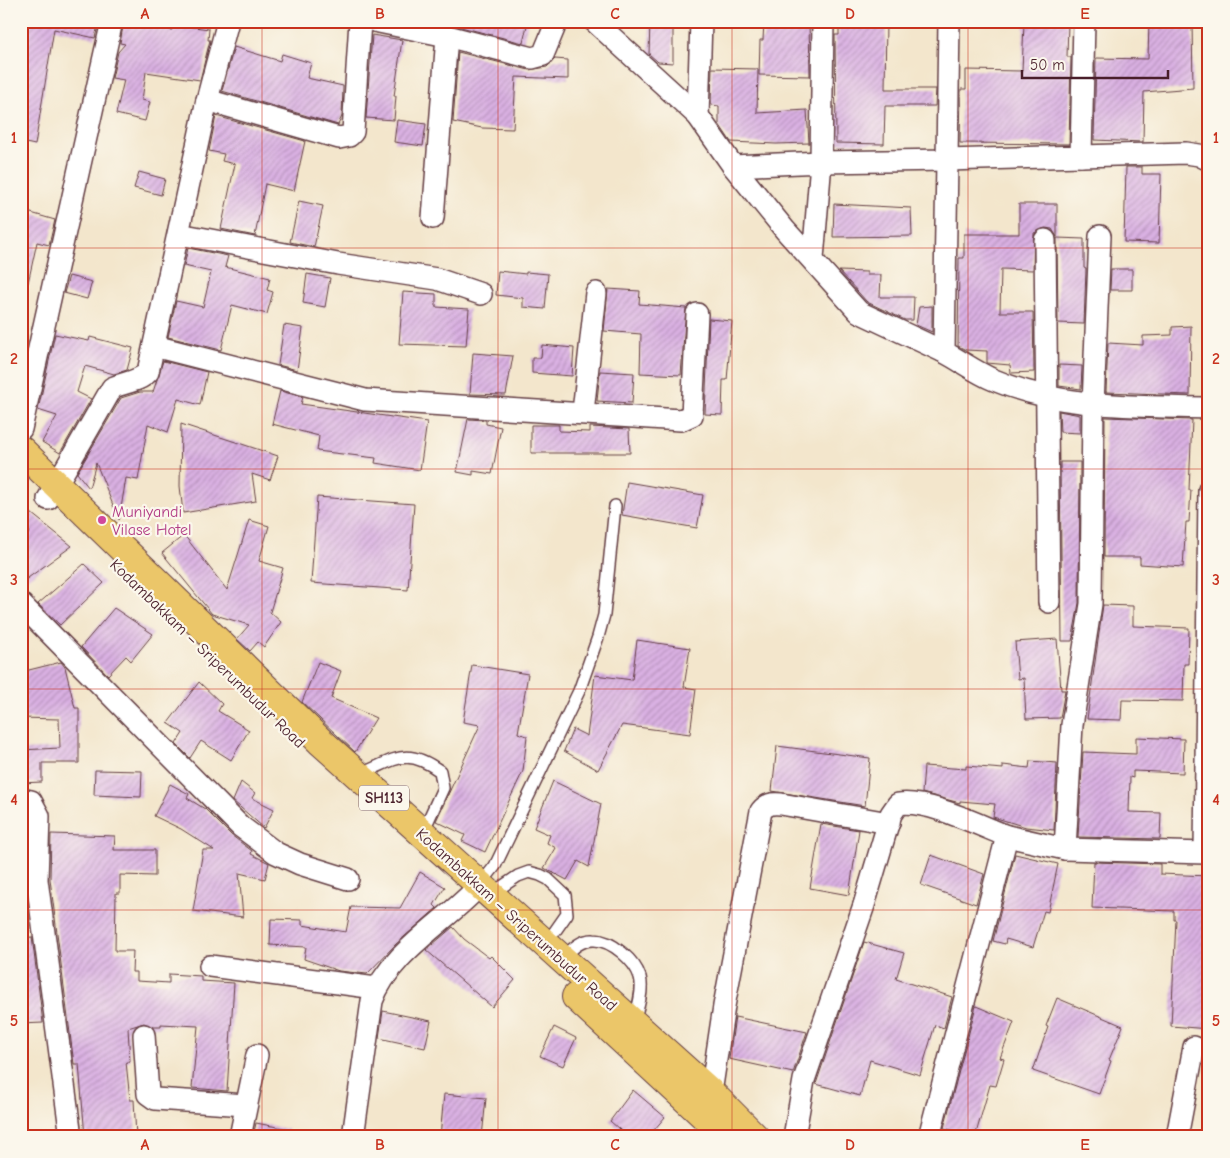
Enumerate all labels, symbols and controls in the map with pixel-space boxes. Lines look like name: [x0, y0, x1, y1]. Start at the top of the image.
text: A: [141, 5, 150, 23]
text: B: [375, 5, 385, 23]
text: C: [610, 5, 620, 23]
text: D: [845, 5, 855, 23]
text: E: [1080, 5, 1090, 23]
scale bar: [1022, 48, 1169, 80]
text: 50 m: [1030, 56, 1065, 74]
text: 1: [11, 129, 17, 147]
text: 1: [1213, 129, 1219, 147]
text: 2: [10, 350, 18, 368]
text: 2: [1212, 350, 1220, 368]
place label: Muniyandi Vilase Hotel: [112, 503, 191, 539]
marker: Muniyandi Vilase Hotel: [96, 514, 108, 526]
street label: Kodambakkam – Sriperumbudur Road: [106, 556, 308, 752]
text: 3: [10, 571, 18, 589]
text: 3: [1212, 571, 1220, 589]
road number: SH113: [359, 786, 409, 810]
text: 4: [10, 791, 18, 809]
text: 4: [1212, 791, 1220, 809]
street label: Kodambakkam – Sriperumbudur Road: [412, 825, 620, 1015]
text: 5: [10, 1012, 18, 1030]
text: 5: [1212, 1012, 1220, 1030]
text: A: [141, 1136, 150, 1154]
text: B: [375, 1136, 385, 1154]
text: C: [610, 1136, 620, 1154]
text: D: [845, 1136, 855, 1154]
text: E: [1080, 1136, 1090, 1154]

